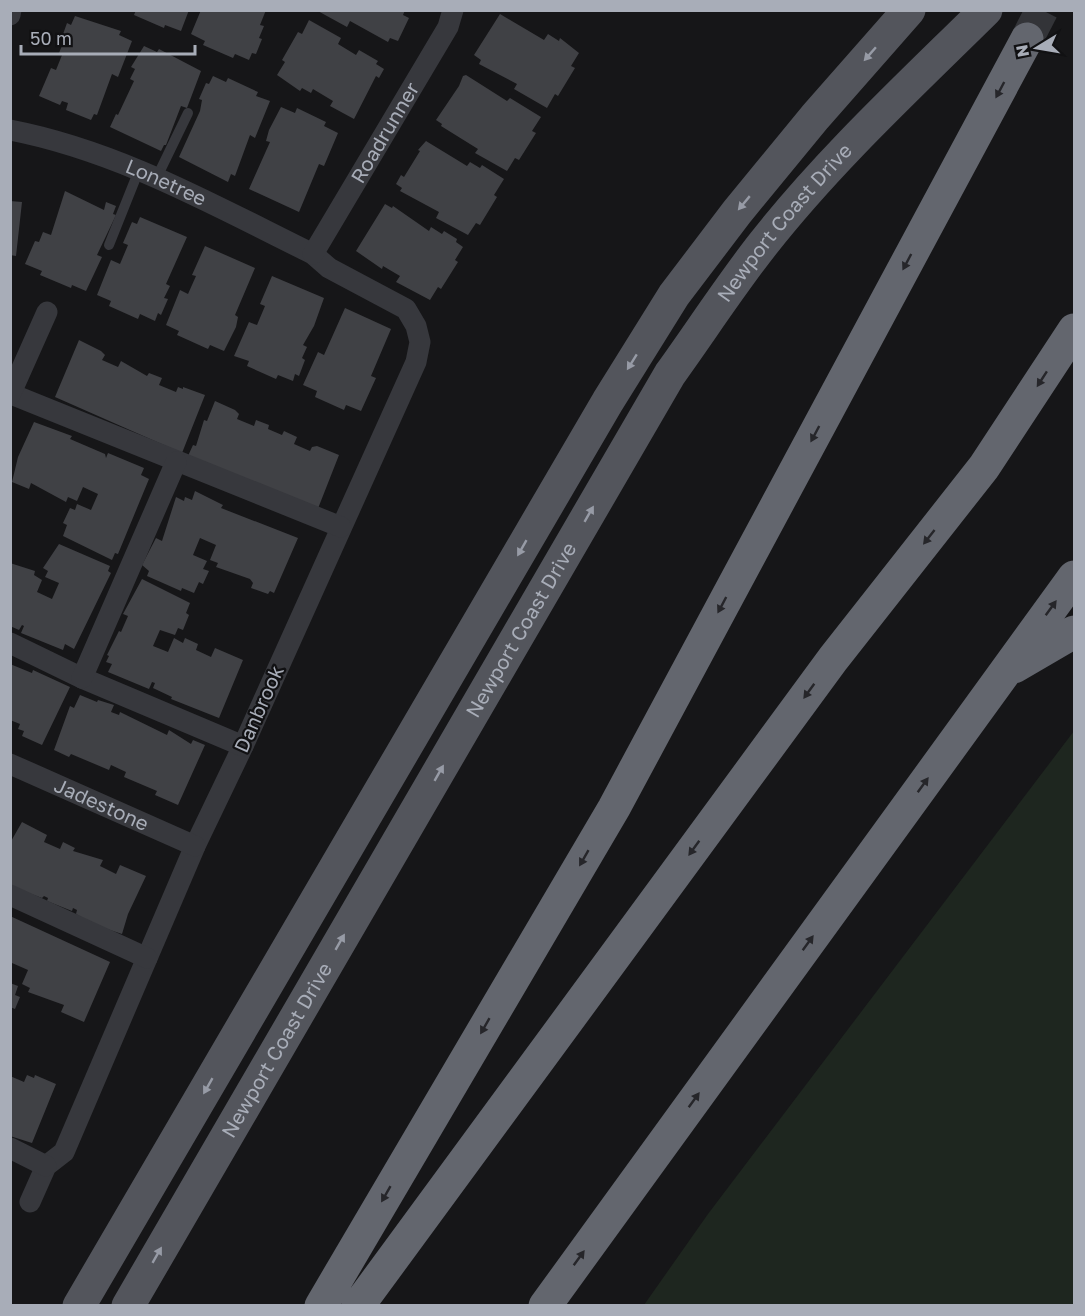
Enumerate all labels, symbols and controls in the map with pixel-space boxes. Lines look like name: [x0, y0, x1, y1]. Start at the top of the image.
scale bar: [21, 18, 195, 56]
north arrow: [1007, 18, 1067, 78]
text: 50 m: [30, 27, 72, 49]
text: N: [1011, 43, 1033, 59]
one-way arrow: [864, 46, 877, 61]
street label: Roadrunner: [345, 77, 424, 187]
one-way arrow: [995, 82, 1005, 99]
street label: Newport Coast Drive: [711, 138, 856, 306]
street label: Lonetree: [122, 153, 211, 210]
one-way arrow: [738, 195, 751, 211]
one-way arrow: [902, 254, 912, 271]
one-way arrow: [627, 354, 638, 370]
one-way arrow: [1037, 370, 1048, 387]
one-way arrow: [810, 425, 820, 442]
one-way arrow: [584, 505, 594, 522]
one-way arrow: [923, 529, 936, 545]
street label: Newport Coast Drive: [460, 538, 581, 721]
one-way arrow: [517, 540, 528, 556]
one-way arrow: [717, 597, 727, 614]
one-way arrow: [1045, 601, 1057, 617]
street label: Danbrook: [228, 661, 288, 756]
one-way arrow: [803, 682, 815, 698]
one-way arrow: [433, 765, 444, 781]
street label: Jadestone: [51, 772, 153, 835]
one-way arrow: [917, 777, 929, 793]
one-way arrow: [688, 839, 700, 855]
one-way arrow: [579, 850, 589, 867]
one-way arrow: [335, 933, 345, 950]
one-way arrow: [802, 935, 814, 951]
street label: Newport Coast Drive: [216, 958, 336, 1141]
one-way arrow: [480, 1018, 490, 1035]
one-way arrow: [202, 1078, 213, 1094]
one-way arrow: [688, 1093, 700, 1109]
one-way arrow: [381, 1186, 392, 1202]
one-way arrow: [152, 1247, 163, 1263]
one-way arrow: [573, 1251, 585, 1267]

